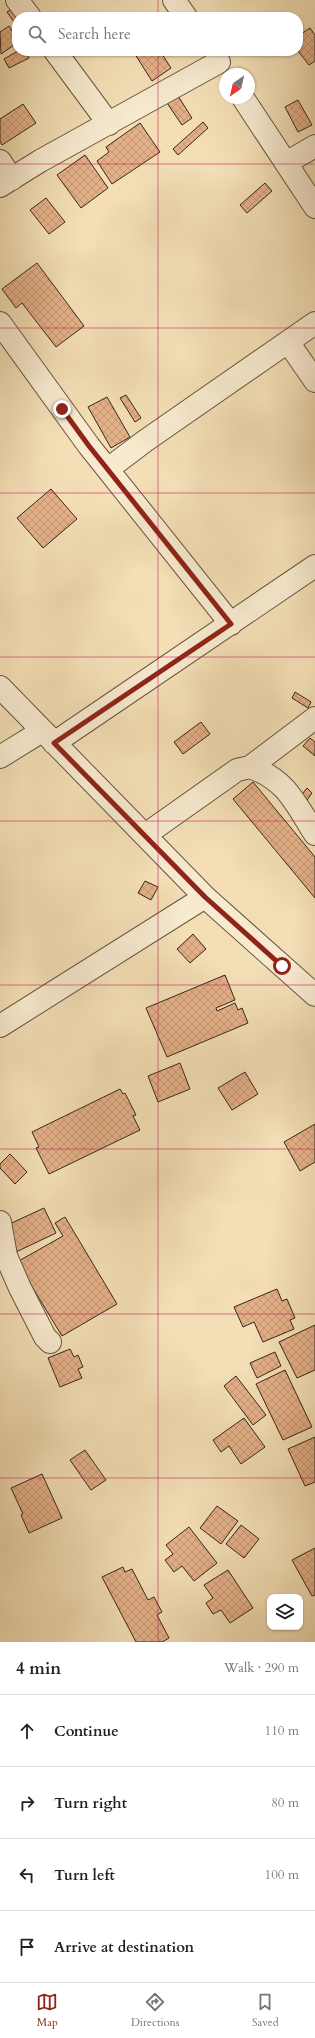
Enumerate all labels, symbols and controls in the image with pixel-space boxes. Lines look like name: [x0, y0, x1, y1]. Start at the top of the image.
search box: [12, 12, 303, 56]
icon: search: [26, 23, 48, 45]
text: Search here: [58, 24, 131, 44]
north arrow: [219, 68, 255, 104]
route end: [53, 400, 71, 418]
route start: [273, 957, 291, 975]
map controls: [267, 1594, 303, 1630]
button: layers: [267, 1594, 303, 1630]
text: 4 min: [16, 1657, 61, 1680]
text: Walk · 290 m: [224, 1659, 299, 1677]
icon: ahead: [16, 1720, 38, 1742]
text: Continue: [54, 1721, 119, 1741]
text: 110 m: [265, 1722, 299, 1740]
icon: right: [16, 1792, 38, 1814]
text: Turn right: [54, 1793, 127, 1813]
text: 80 m: [271, 1794, 299, 1812]
icon: left: [16, 1864, 38, 1886]
text: Turn left: [54, 1865, 115, 1885]
text: 100 m: [265, 1866, 299, 1884]
icon: arrive: [16, 1936, 38, 1958]
text: Arrive at destination: [54, 1937, 194, 1957]
tab: Map: [36, 1991, 58, 2030]
tab: Directions: [131, 1991, 179, 2030]
tab: Saved: [252, 1991, 279, 2030]

